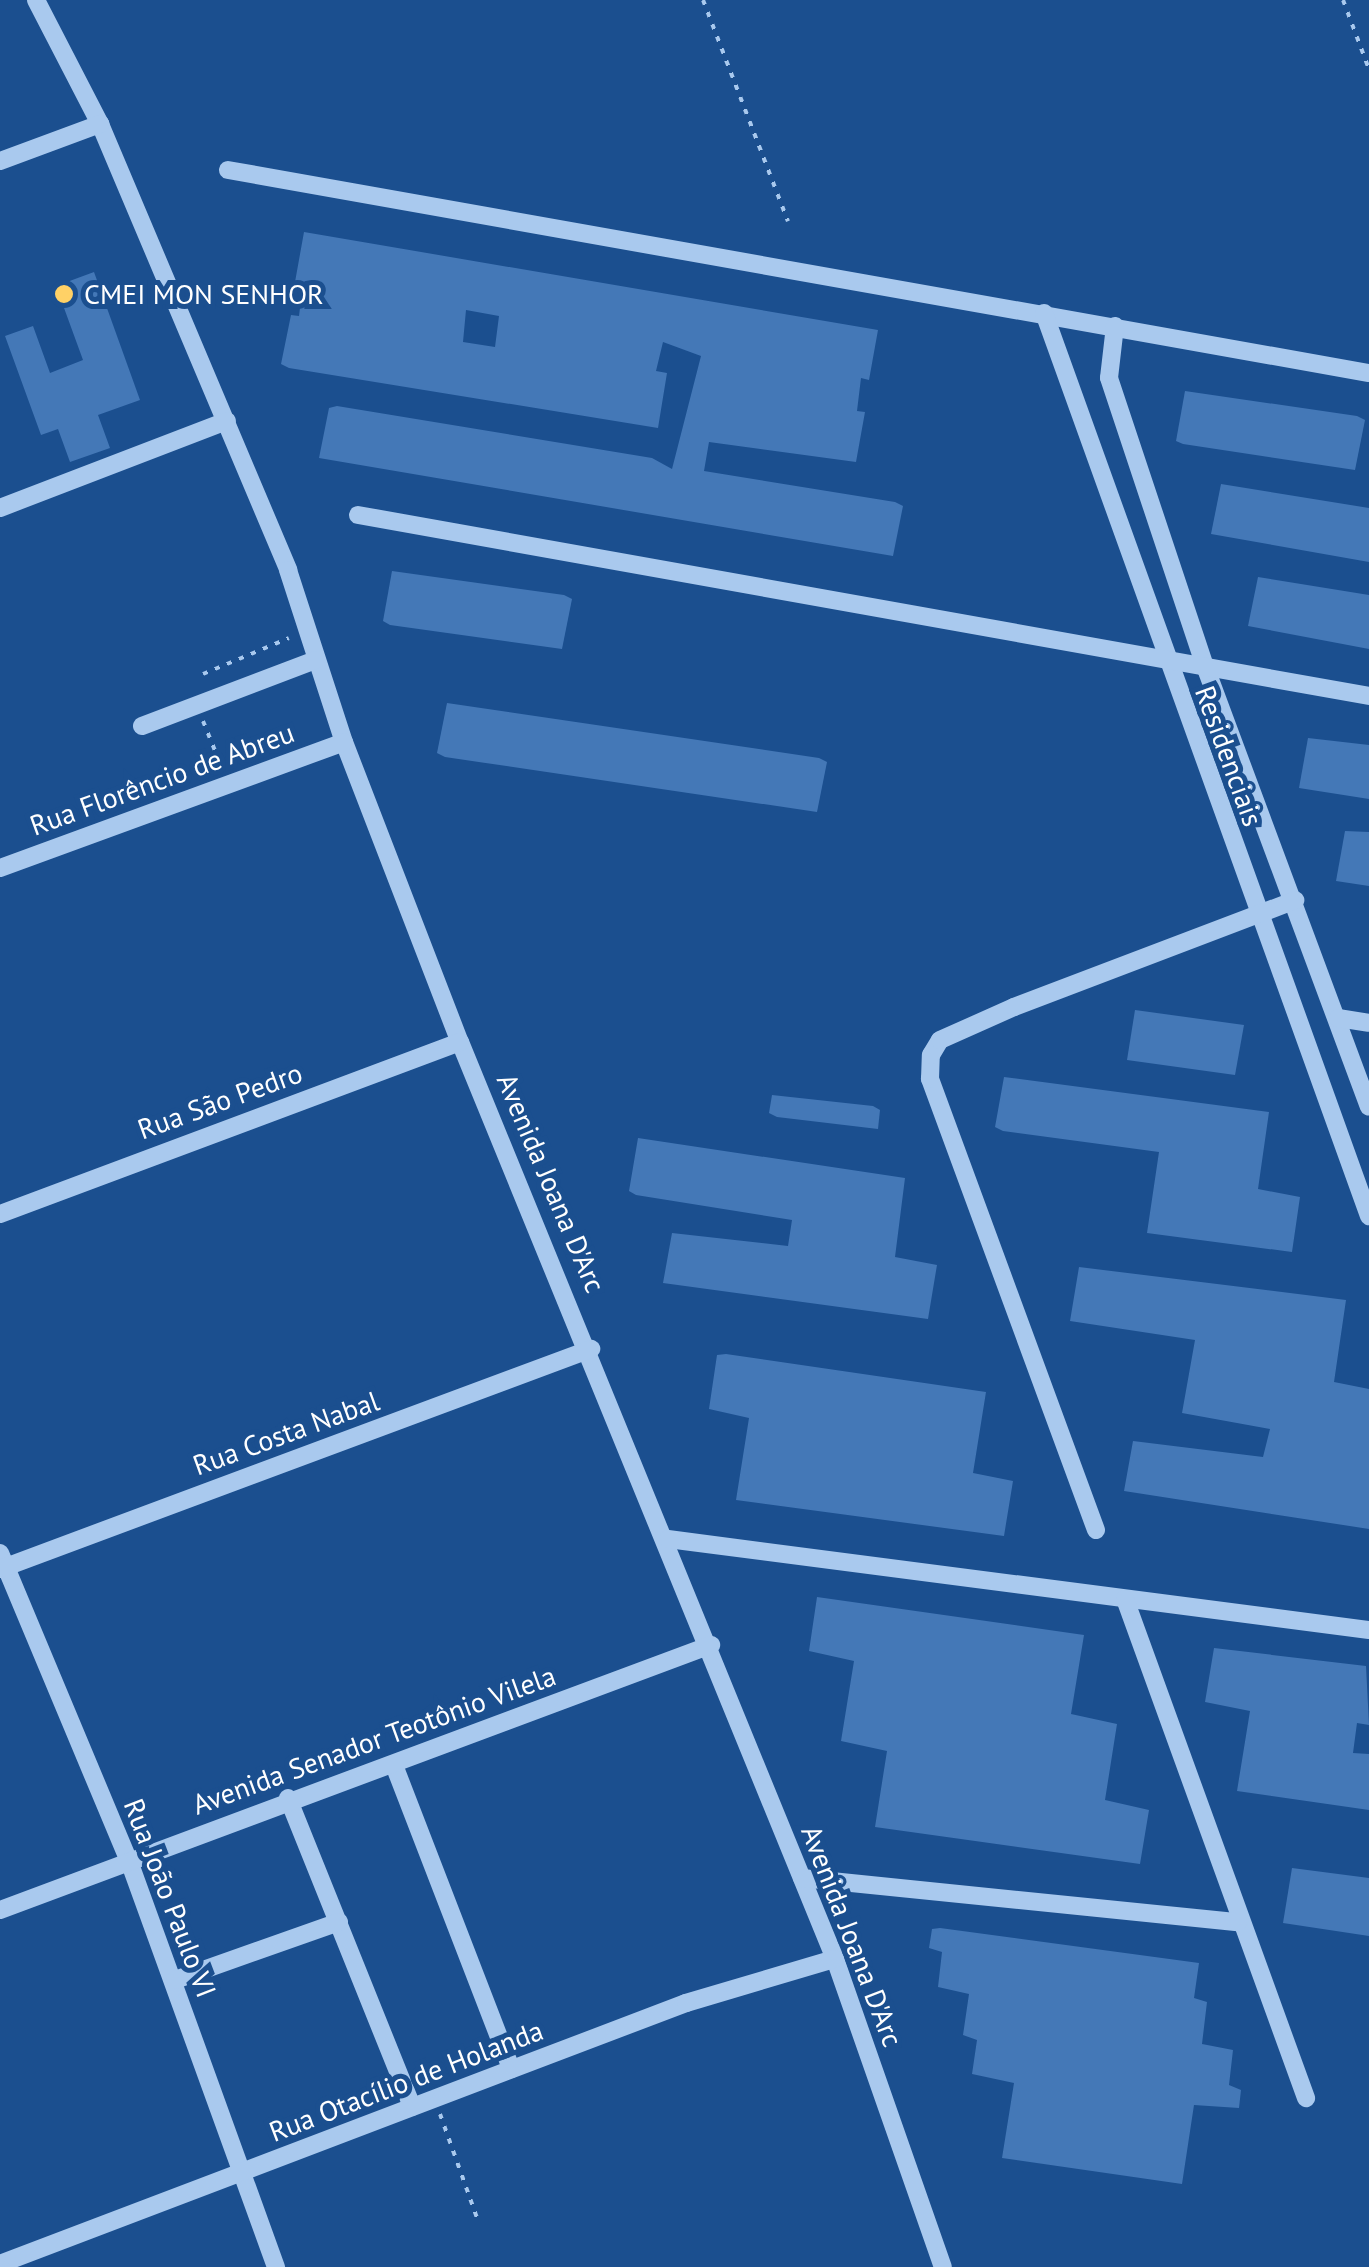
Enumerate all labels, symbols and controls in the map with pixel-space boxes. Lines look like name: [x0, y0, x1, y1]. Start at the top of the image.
place label: CMEI MON SENHOR: [84, 277, 324, 311]
marker: CMEI MON SENHOR: [53, 283, 75, 305]
street label: Residenciais: [1188, 681, 1270, 831]
street label: Rua Florêncio de Abreu: [25, 715, 299, 843]
street label: Rua São Pedro: [133, 1056, 307, 1146]
street label: Avenida Joana D'Arc: [490, 1069, 612, 1297]
street label: Rua Costa Nabal: [188, 1384, 384, 1482]
street label: Avenida Senador Teotônio Vilela: [187, 1658, 561, 1822]
street label: Rua João Paulo VI: [117, 1794, 223, 2002]
street label: Avenida Joana D'Arc: [794, 1821, 910, 2051]
street label: Rua Otacílio de Holanda: [264, 2013, 548, 2149]

